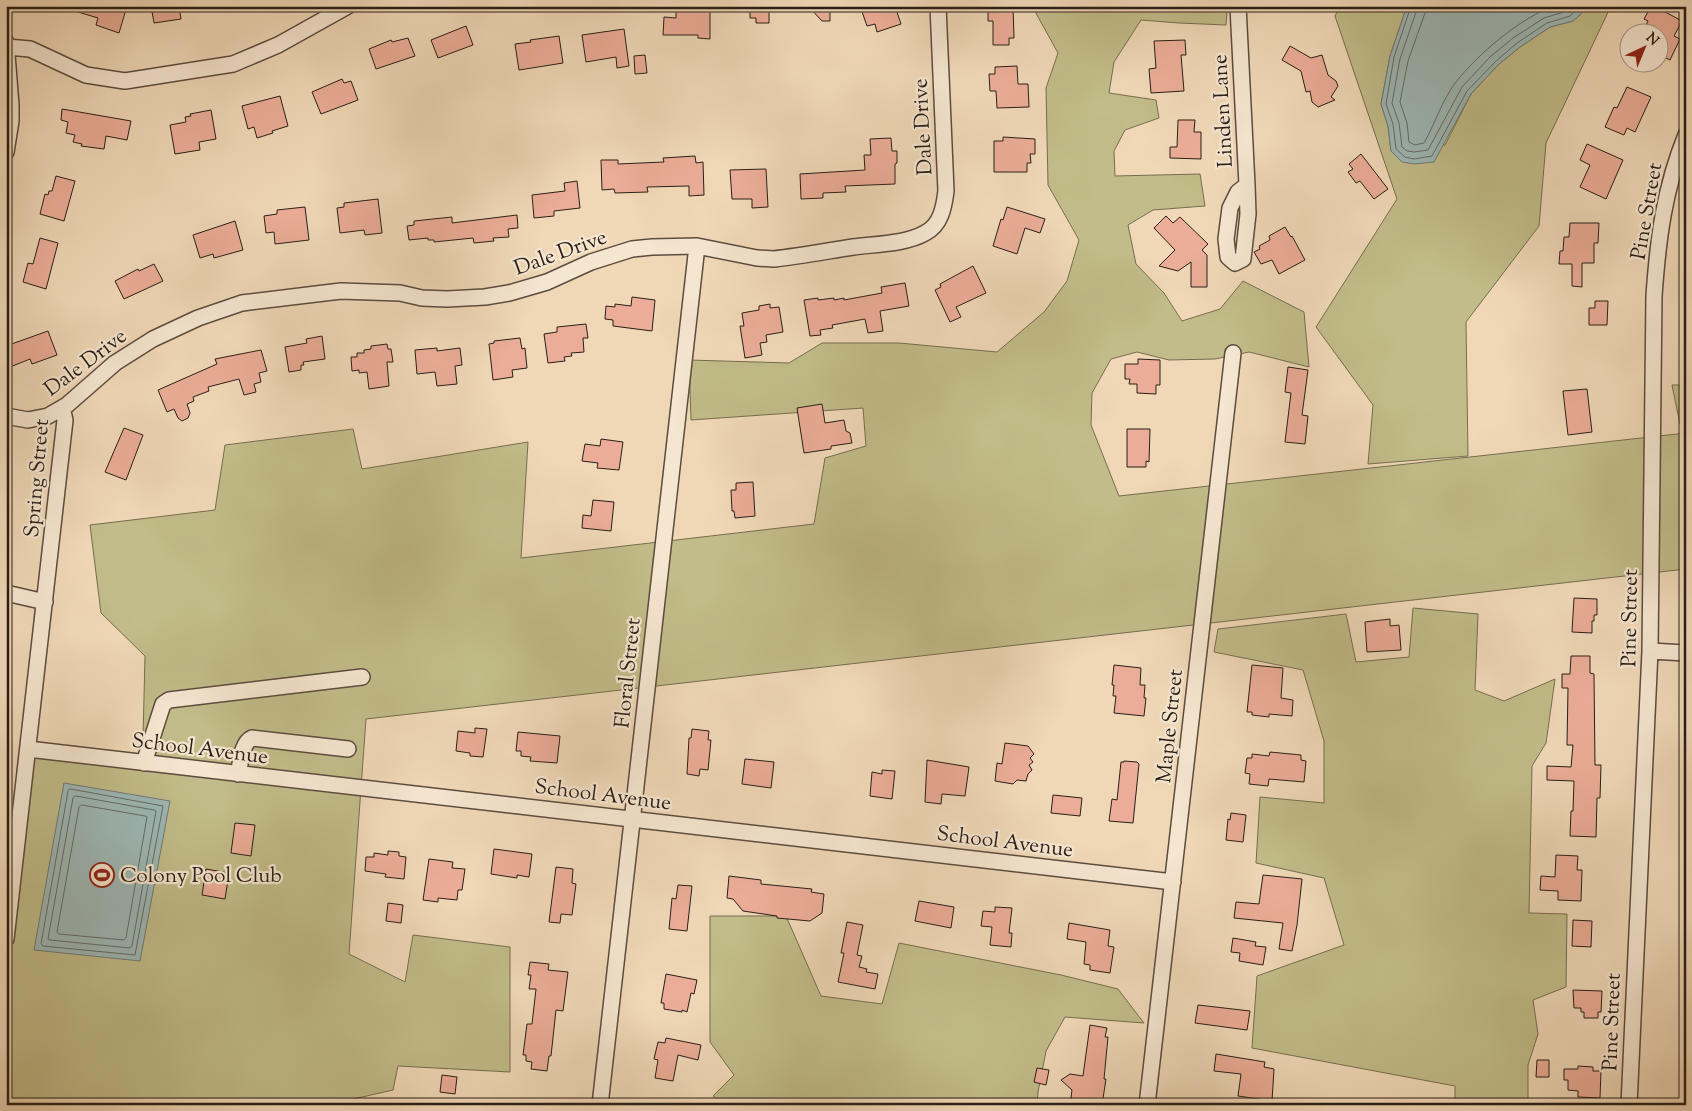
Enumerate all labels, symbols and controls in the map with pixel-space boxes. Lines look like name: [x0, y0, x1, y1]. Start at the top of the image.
north arrow: [1620, 22, 1670, 72]
text: N: [1641, 29, 1663, 51]
street label: Linden Lane: [1206, 53, 1242, 168]
street label: Dale Drive: [906, 78, 942, 176]
street label: Pine Street: [1625, 160, 1671, 262]
street label: Dale Drive: [510, 223, 611, 285]
street label: Dale Drive: [39, 323, 134, 405]
street label: Spring Street: [18, 418, 58, 539]
street label: Pine Street: [1615, 569, 1647, 667]
street label: Floral Street: [608, 616, 650, 730]
street label: Maple Street: [1150, 668, 1192, 785]
street label: School Avenue: [130, 727, 270, 773]
street label: School Avenue: [533, 773, 673, 819]
street label: School Avenue: [935, 820, 1075, 866]
sports icon: Colony Pool Club: [89, 862, 115, 888]
place label: Colony Pool Club: [120, 862, 282, 892]
street label: Pine Street: [1596, 972, 1630, 1072]

